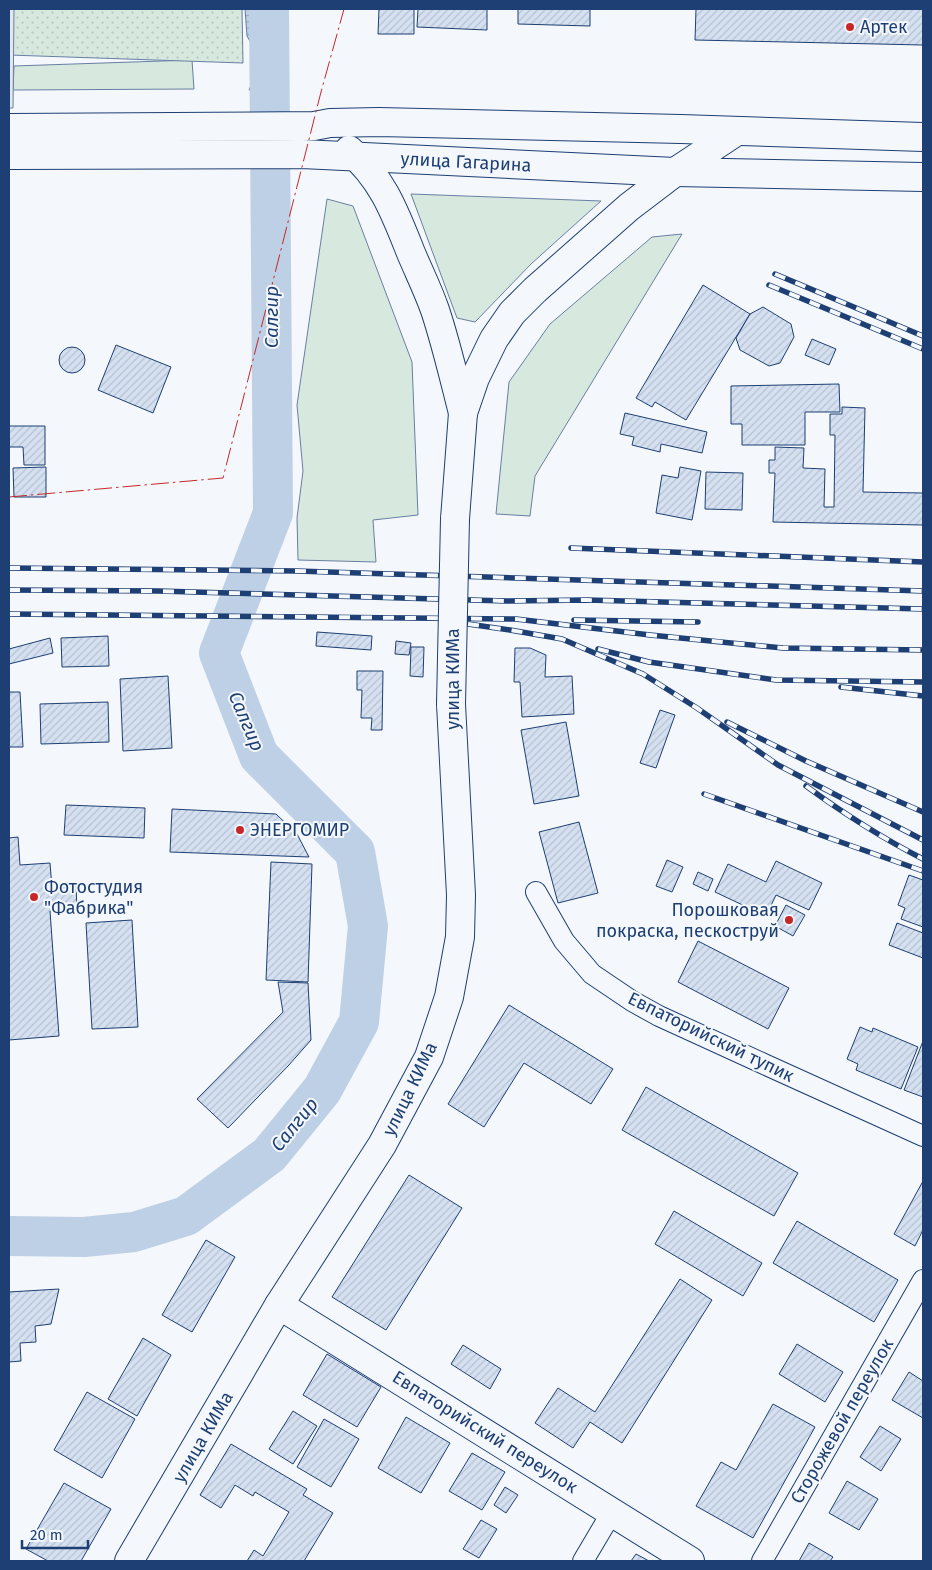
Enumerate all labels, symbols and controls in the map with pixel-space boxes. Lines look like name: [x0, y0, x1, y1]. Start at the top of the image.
place label: Артек: [860, 16, 908, 38]
marker: Артек: [844, 21, 856, 33]
street label: улица Гагарина: [400, 148, 532, 176]
water label: Салгир: [260, 286, 283, 348]
street label: улица КИМа: [442, 628, 464, 730]
water label: Салгир: [224, 688, 269, 754]
place label: ЭНЕРГОМИР: [250, 819, 349, 841]
marker: ЭНЕРГОМИР: [234, 824, 246, 836]
place label: Фотостудия "Фабрика": [44, 876, 143, 919]
marker: Фотостудия "Фабрика": [28, 891, 40, 903]
place label: Порошковая покраска, пескоструй: [596, 899, 779, 942]
marker: Порошковая покраска, пескоструй: [783, 914, 795, 926]
street label: Евпаторийский тупик: [624, 987, 798, 1087]
street label: улица КИМа: [378, 1039, 442, 1139]
water label: Салгир: [266, 1093, 323, 1156]
street label: Сторожевой переулок: [786, 1334, 899, 1507]
street label: Евпаторийский переулок: [388, 1366, 582, 1498]
street label: улица КИМа: [168, 1388, 238, 1486]
scale bar: [22, 1518, 89, 1550]
text: 20 m: [30, 1526, 63, 1544]

